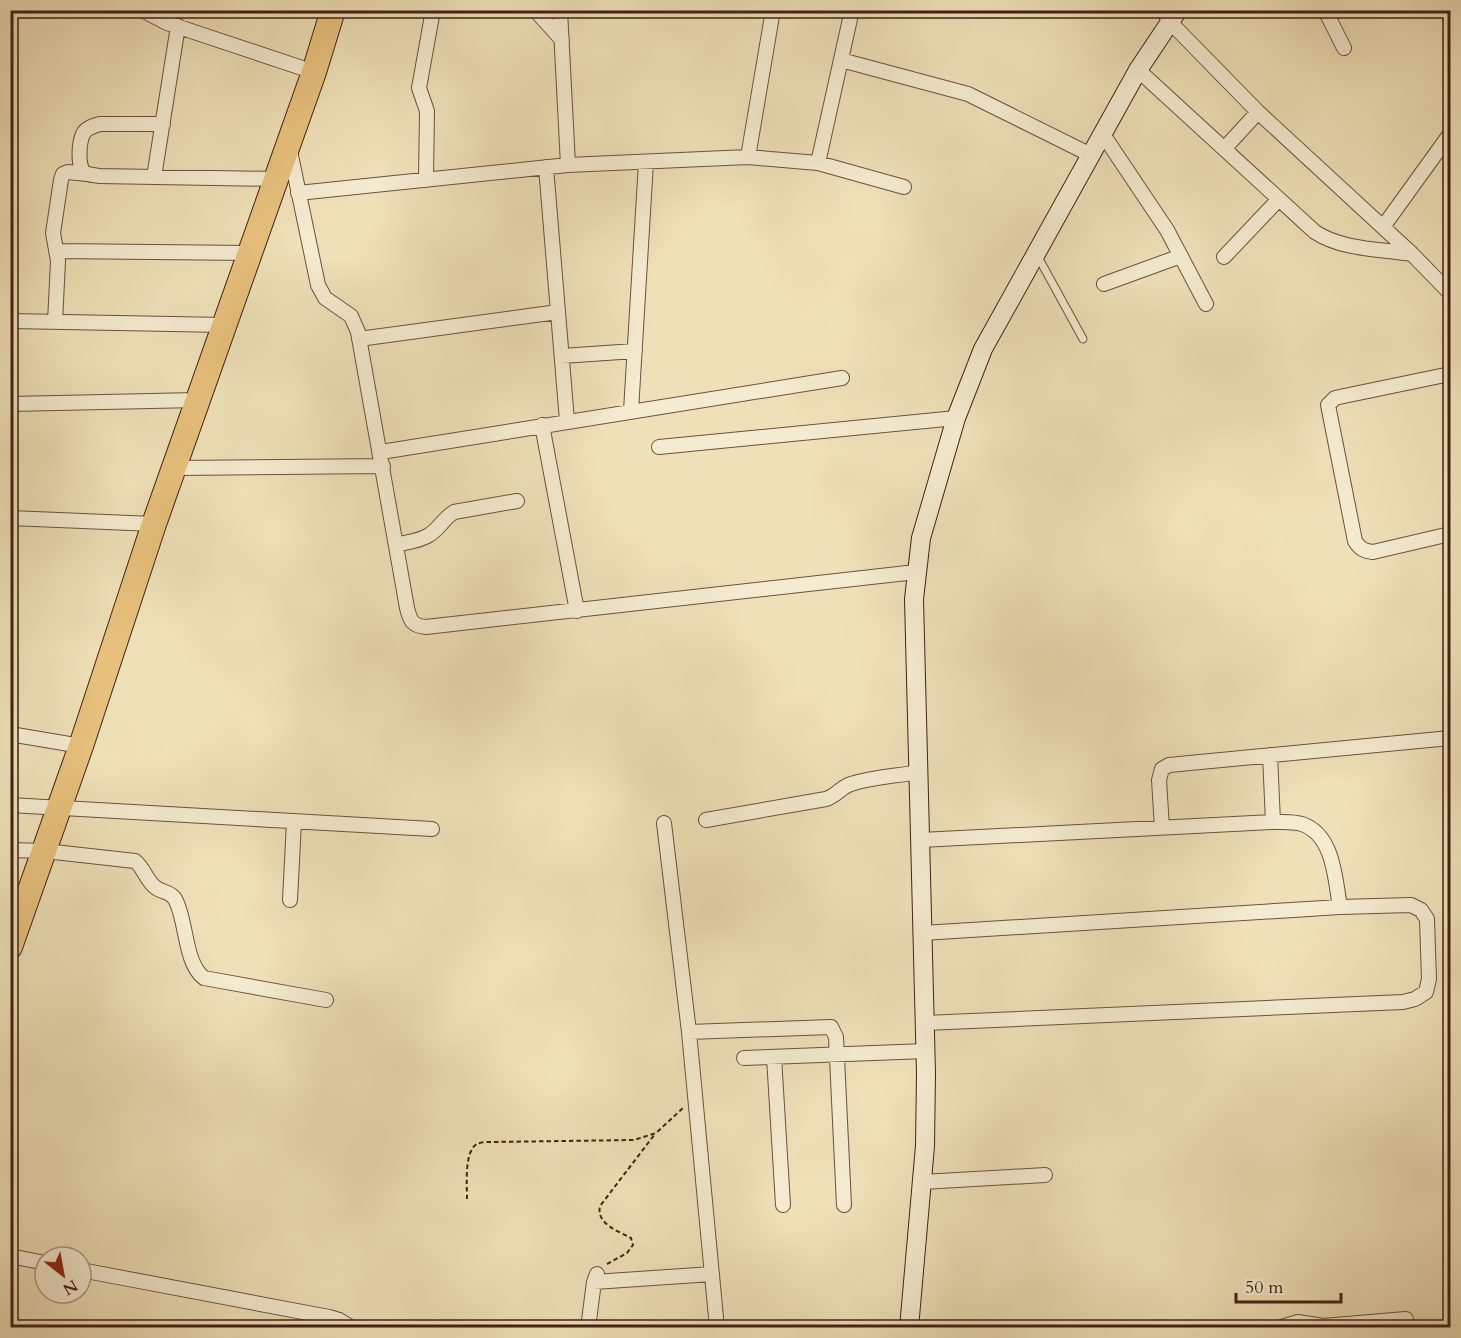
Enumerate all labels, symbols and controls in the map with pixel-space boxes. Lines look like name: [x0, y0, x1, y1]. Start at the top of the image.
north arrow: [33, 1245, 93, 1305]
scale bar: [1236, 1266, 1341, 1304]
text: N: [58, 1274, 82, 1300]
text: 50 m: [1245, 1275, 1284, 1300]

